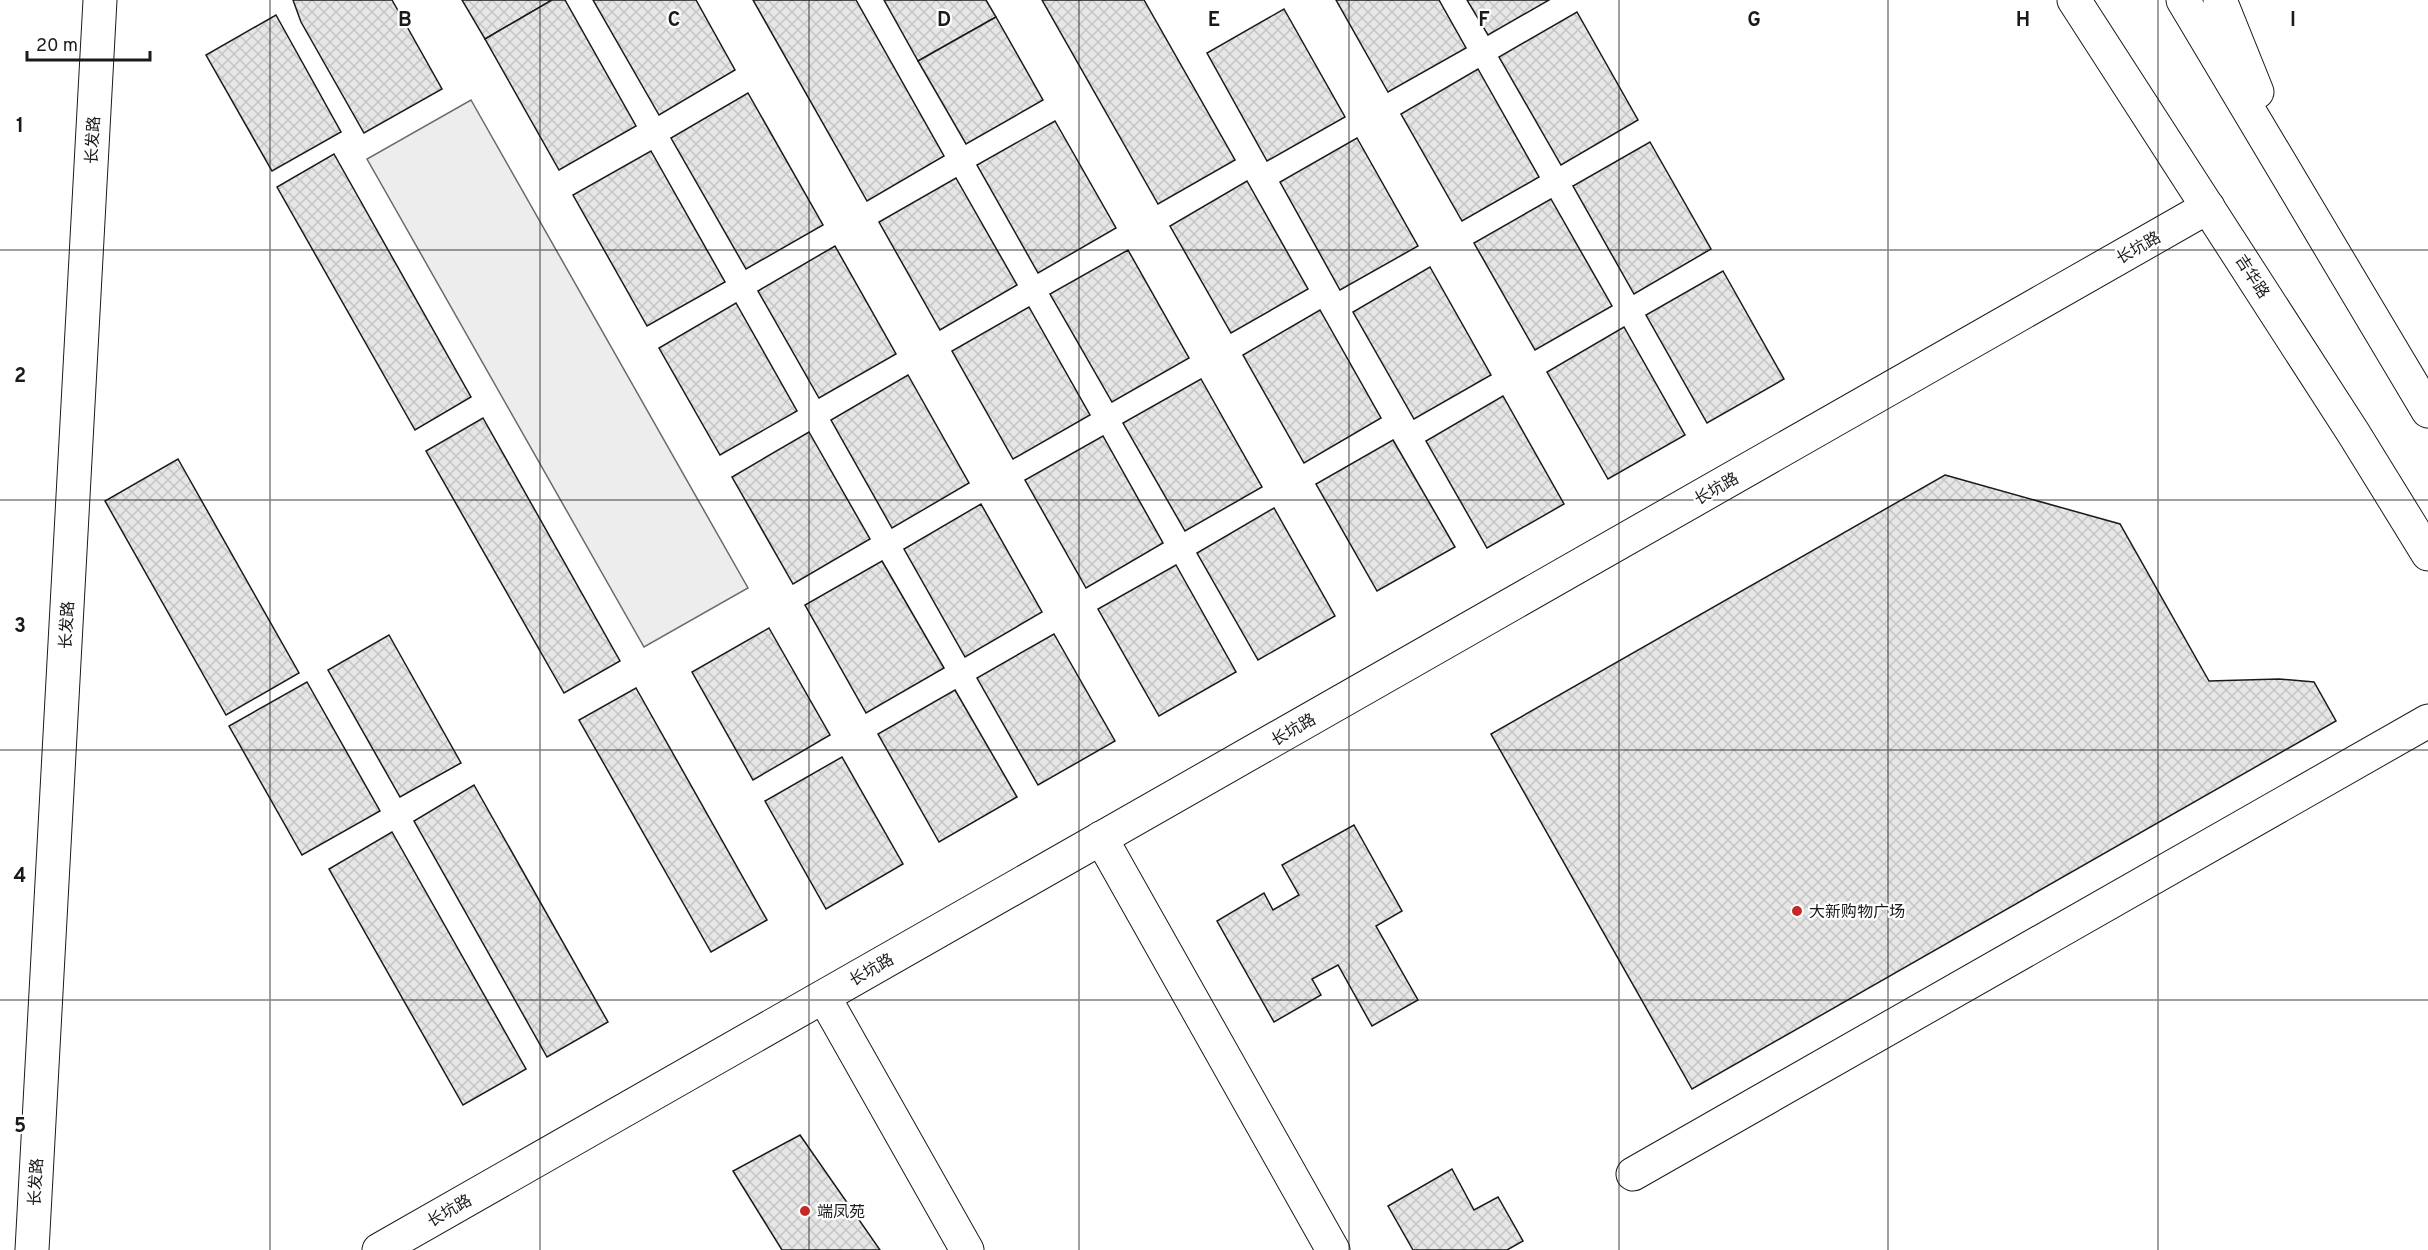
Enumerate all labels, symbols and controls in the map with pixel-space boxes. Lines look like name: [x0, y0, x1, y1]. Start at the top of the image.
text: B: [398, 8, 412, 34]
text: C: [668, 8, 680, 34]
text: D: [937, 8, 951, 34]
text: E: [1208, 8, 1220, 34]
text: F: [1478, 8, 1490, 34]
text: G: [1747, 8, 1761, 34]
text: H: [2016, 8, 2030, 34]
text: I: [2290, 8, 2296, 34]
scale bar: [27, 24, 150, 62]
text: 20 m: [36, 35, 78, 58]
text: 1: [16, 114, 24, 140]
street label: 长发路: [83, 116, 105, 165]
street label: 长坑路: [2113, 228, 2165, 269]
street label: 吉华路: [2230, 252, 2273, 303]
text: 2: [14, 364, 26, 390]
street label: 长坑路: [1691, 469, 1743, 510]
street label: 长发路: [57, 601, 79, 650]
text: 3: [14, 614, 26, 640]
street label: 长坑路: [1268, 710, 1320, 751]
text: 4: [14, 864, 26, 890]
place label: 大新购物广场: [1809, 903, 1905, 923]
marker: 大新购物广场: [1790, 904, 1804, 918]
street label: 长坑路: [846, 950, 898, 991]
text: 5: [14, 1114, 26, 1140]
street label: 长发路: [26, 1158, 48, 1207]
street label: 长坑路: [424, 1191, 476, 1232]
place label: 端凤苑: [817, 1203, 865, 1223]
marker: 端凤苑: [798, 1204, 812, 1218]

